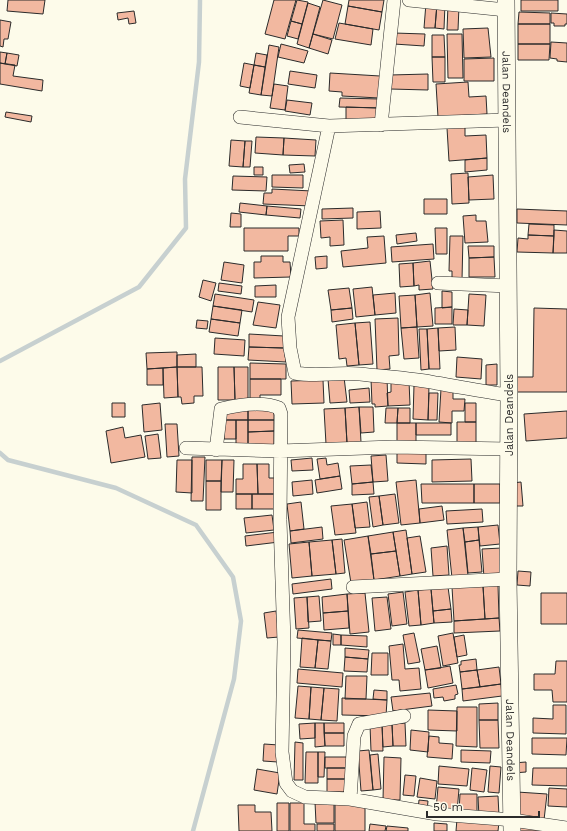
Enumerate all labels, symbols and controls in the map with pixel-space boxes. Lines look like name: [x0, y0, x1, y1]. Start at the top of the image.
street label: Jalan Deandels: [499, 51, 513, 133]
street label: Jalan Deandels: [503, 374, 516, 456]
street label: Jalan Deandels: [503, 699, 517, 781]
scale bar: [427, 793, 539, 819]
text: 50 m: [433, 800, 463, 814]

